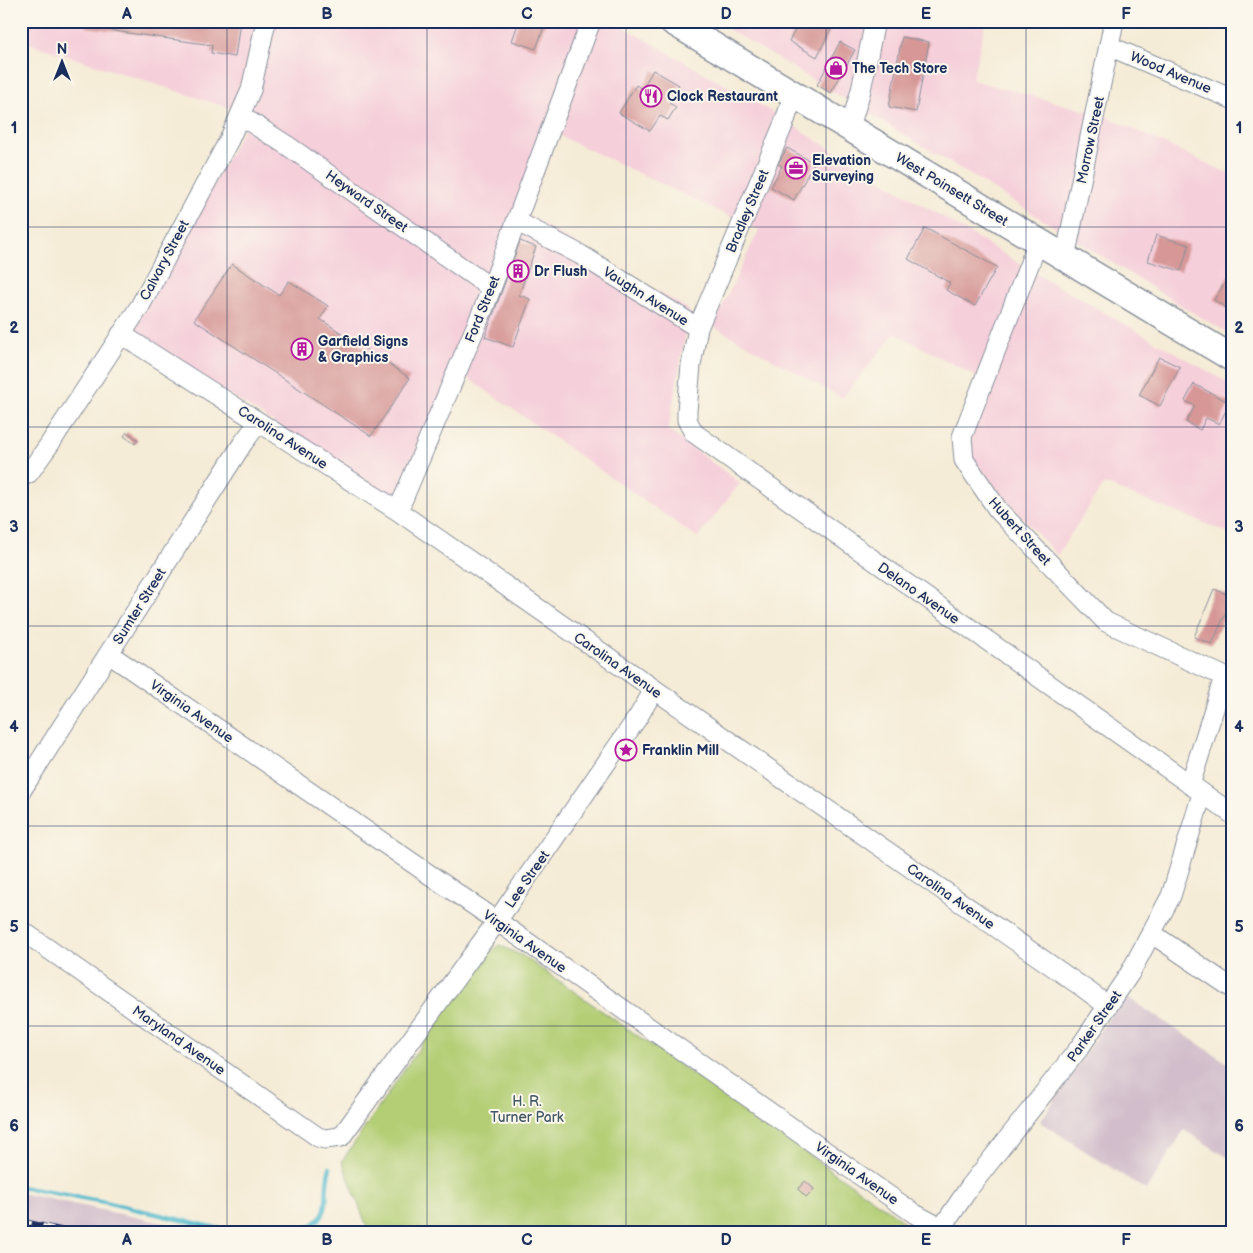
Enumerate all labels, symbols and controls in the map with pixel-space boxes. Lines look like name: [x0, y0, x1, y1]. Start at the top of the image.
text: A: [121, 5, 132, 24]
text: B: [321, 5, 333, 24]
text: C: [521, 5, 533, 24]
text: D: [720, 5, 732, 24]
text: E: [921, 5, 931, 24]
text: F: [1121, 5, 1131, 24]
north arrow: [38, 38, 88, 88]
text: N: [57, 41, 67, 58]
street label: Wood Avenue: [1128, 48, 1214, 97]
shop icon: The Tech Store: [824, 56, 848, 80]
place label: The Tech Store: [852, 60, 947, 77]
restaurant icon: Clock Restaurant: [639, 84, 663, 108]
place label: Clock Restaurant: [667, 88, 778, 105]
street label: Morrow Street: [1073, 94, 1108, 185]
text: 1: [11, 119, 17, 138]
text: 1: [1236, 119, 1242, 138]
street label: West Poinsett Street: [892, 149, 1012, 230]
place label: Elevation Surveying: [812, 152, 874, 185]
office icon: Elevation Surveying: [784, 156, 808, 180]
street label: Bradley Street: [722, 166, 773, 255]
street label: Heyward Street: [322, 167, 412, 237]
street label: Calvary Street: [136, 217, 193, 303]
building icon: Dr Flush: [506, 259, 530, 283]
place label: Dr Flush: [534, 263, 587, 280]
street label: Vaughn Avenue: [600, 263, 692, 330]
street label: Ford Street: [461, 273, 504, 345]
text: 2: [9, 319, 19, 338]
text: 2: [1234, 319, 1244, 338]
place label: Garfield Signs & Graphics: [318, 333, 408, 366]
building icon: Garfield Signs & Graphics: [290, 337, 314, 361]
street label: Carolina Avenue: [235, 402, 331, 473]
street label: Hubert Street: [985, 494, 1055, 569]
text: 3: [9, 518, 19, 537]
text: 3: [1234, 518, 1244, 537]
street label: Delano Avenue: [875, 559, 963, 628]
street label: Sumter Street: [109, 564, 170, 648]
street label: Carolina Avenue: [570, 629, 665, 702]
street label: Virginia Avenue: [147, 676, 237, 746]
text: 4: [9, 718, 19, 737]
text: 4: [1234, 718, 1244, 737]
place icon: Franklin Mill: [614, 738, 638, 762]
place label: Franklin Mill: [642, 742, 719, 759]
street label: Lee Street: [501, 847, 554, 911]
street label: Carolina Avenue: [903, 860, 998, 933]
street label: Virginia Avenue: [480, 906, 570, 976]
text: 5: [9, 918, 19, 937]
text: 5: [1234, 918, 1244, 937]
street label: Parker Street: [1064, 987, 1126, 1065]
street label: Maryland Avenue: [129, 1002, 229, 1079]
park label: H. R. Turner Park: [490, 1093, 564, 1126]
text: 6: [9, 1117, 19, 1136]
text: 6: [1234, 1117, 1244, 1136]
street label: Virginia Avenue: [812, 1138, 902, 1208]
text: A: [121, 1231, 132, 1250]
text: B: [321, 1231, 333, 1250]
text: C: [521, 1231, 533, 1250]
text: D: [720, 1231, 732, 1250]
text: E: [921, 1231, 931, 1250]
text: F: [1121, 1231, 1131, 1250]

